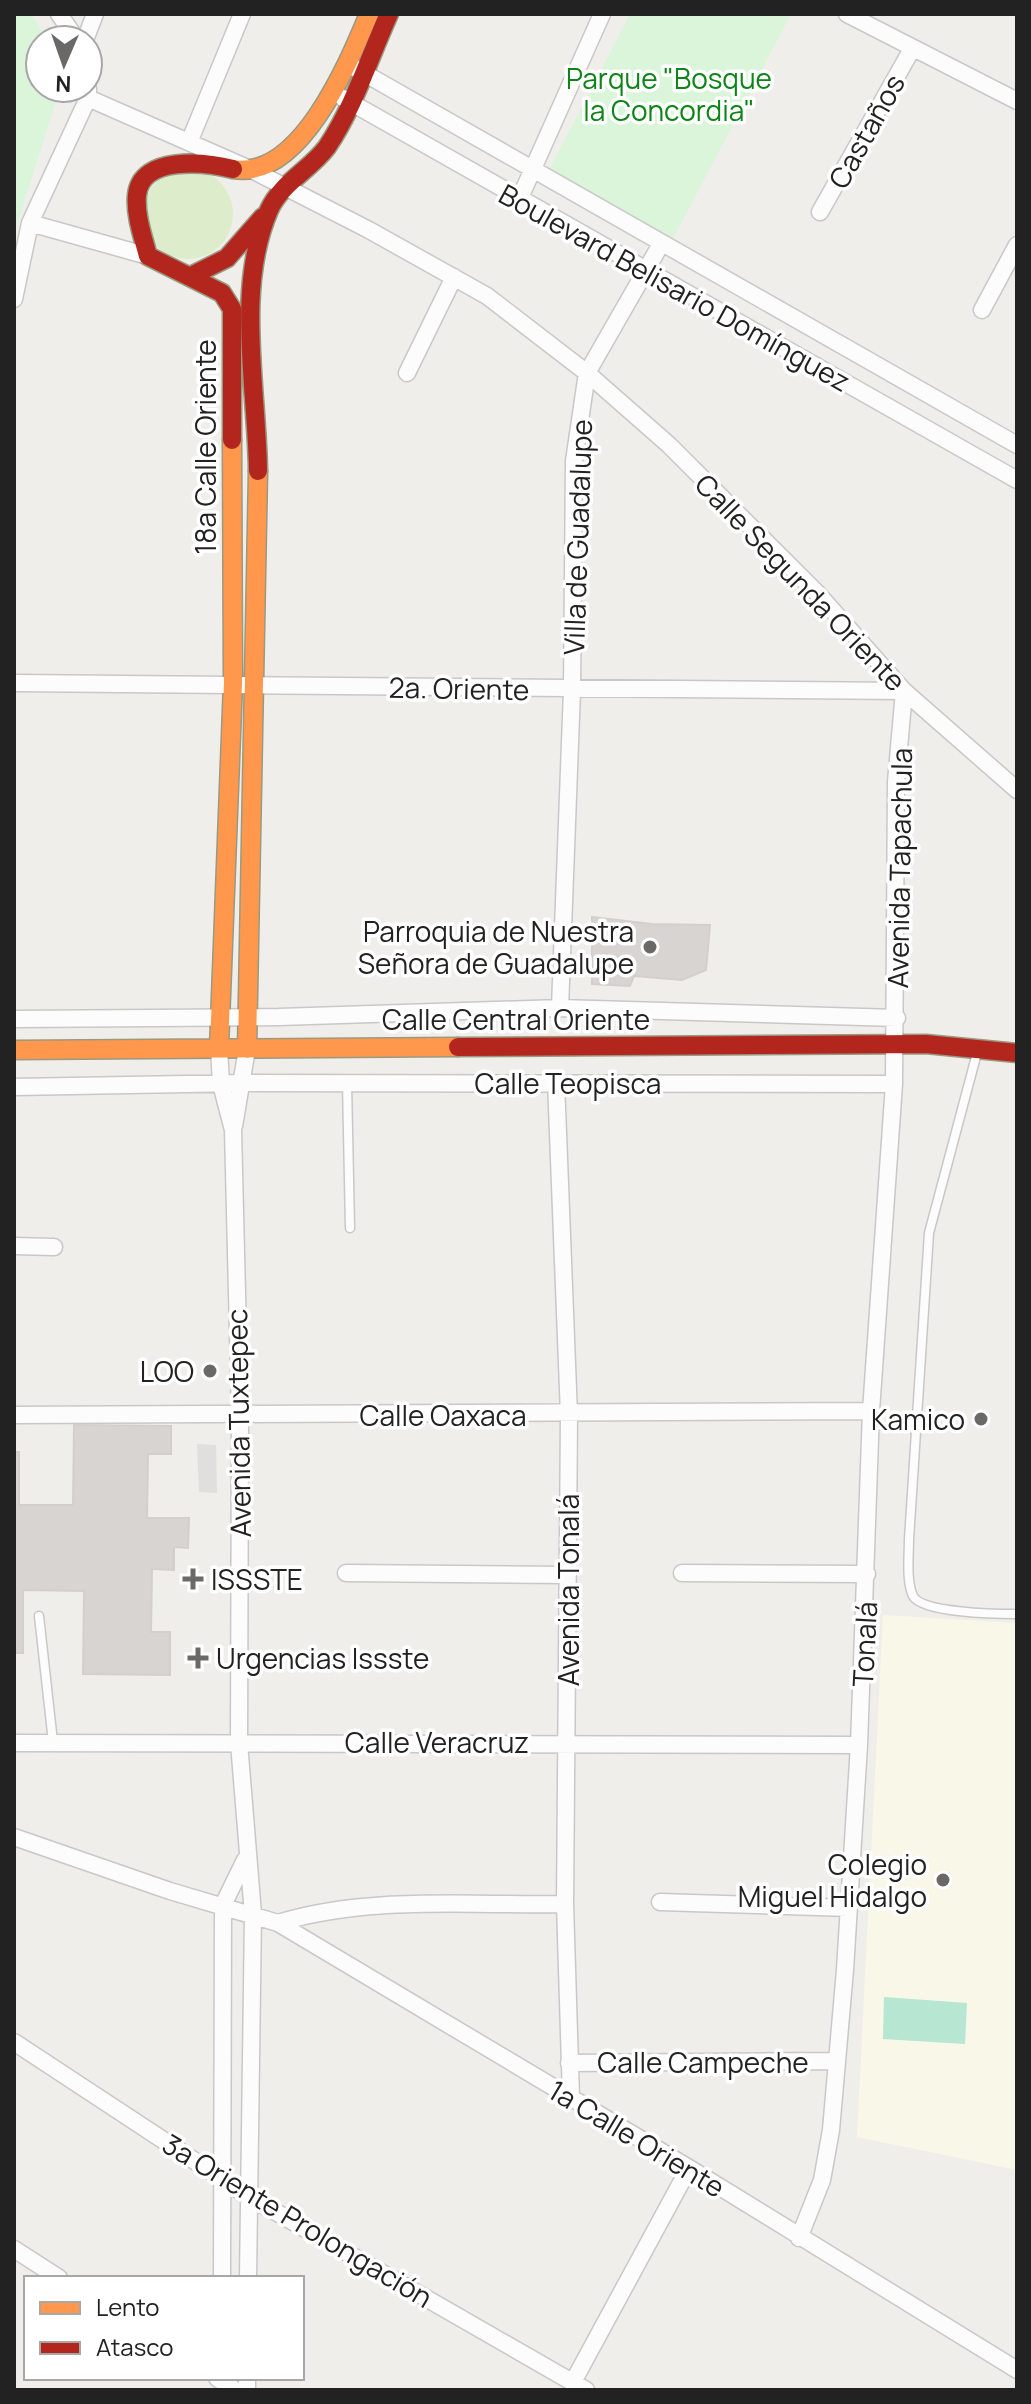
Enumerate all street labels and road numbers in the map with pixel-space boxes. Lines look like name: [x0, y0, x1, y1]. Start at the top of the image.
street label: Castaños: [819, 67, 913, 195]
street label: Boulevard Belisario Domínguez: [493, 174, 857, 400]
street label: 18a Calle Oriente: [186, 339, 224, 555]
street label: Villa de Guadalupe: [554, 418, 600, 656]
street label: Calle Segunda Oriente: [687, 465, 915, 699]
street label: 2a. Oriente: [388, 668, 530, 708]
street label: Avenida Tapachula: [878, 747, 920, 989]
street label: Calle Central Oriente: [382, 1000, 650, 1038]
street label: Calle Teopisca: [475, 1064, 661, 1102]
street label: Avenida Tuxtepec: [217, 1308, 259, 1538]
street label: Calle Oaxaca: [359, 1396, 527, 1434]
street label: Avenida Tonalá: [549, 1494, 587, 1686]
street label: Tonalá: [843, 1600, 885, 1688]
street label: Calle Veracruz: [345, 1723, 529, 1761]
street label: Calle Campeche: [597, 2043, 809, 2081]
street label: 1a Calle Oriente: [542, 2070, 732, 2206]
street label: 3a Oriente Prolongación: [156, 2124, 440, 2316]

